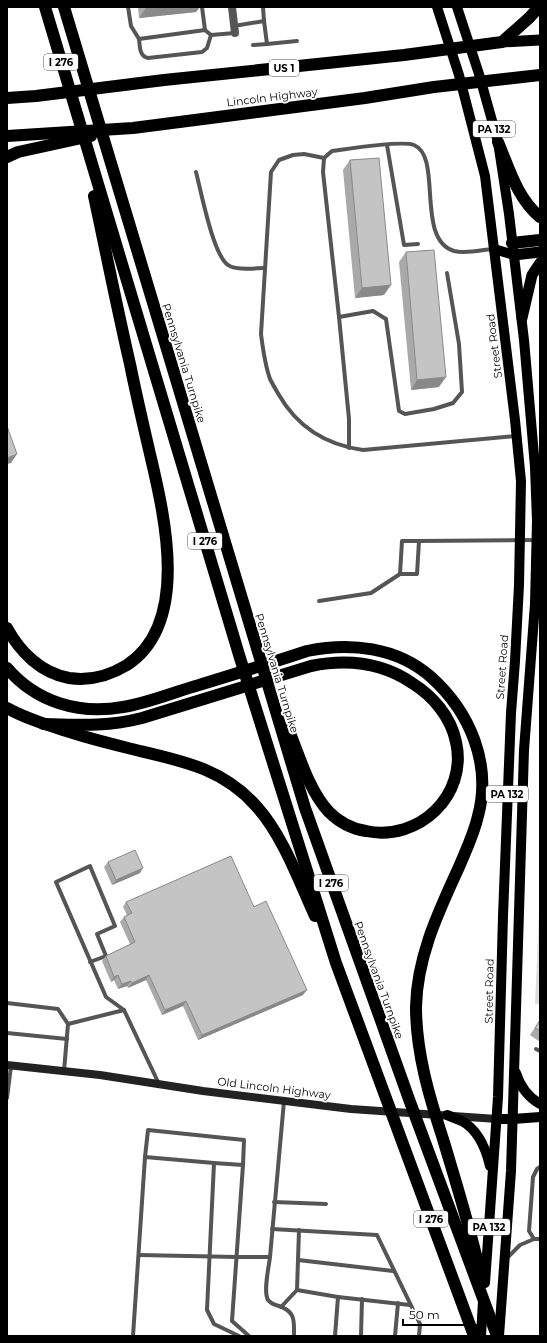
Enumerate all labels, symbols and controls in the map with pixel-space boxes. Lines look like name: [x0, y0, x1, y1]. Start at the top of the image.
road number: I 276: [44, 54, 78, 70]
road number: US 1: [269, 60, 299, 76]
street label: Lincoln Highway: [226, 84, 318, 110]
road number: PA 132: [473, 121, 515, 137]
street label: Pennsylvania Turnpike: [159, 302, 209, 425]
street label: Street Road: [483, 313, 505, 379]
road number: I 276: [188, 533, 222, 549]
street label: Pennsylvania Turnpike: [252, 612, 302, 735]
street label: Street Road: [493, 634, 511, 700]
road number: PA 132: [486, 786, 528, 802]
road number: I 276: [314, 875, 348, 891]
street label: Pennsylvania Turnpike: [351, 919, 407, 1041]
street label: Street Road: [481, 958, 497, 1024]
street label: Old Lincoln Highway: [217, 1074, 332, 1102]
road number: I 276: [414, 1211, 448, 1227]
road number: PA 132: [468, 1219, 510, 1235]
scale bar: [403, 1301, 480, 1327]
text: 50 m: [409, 1307, 440, 1322]

